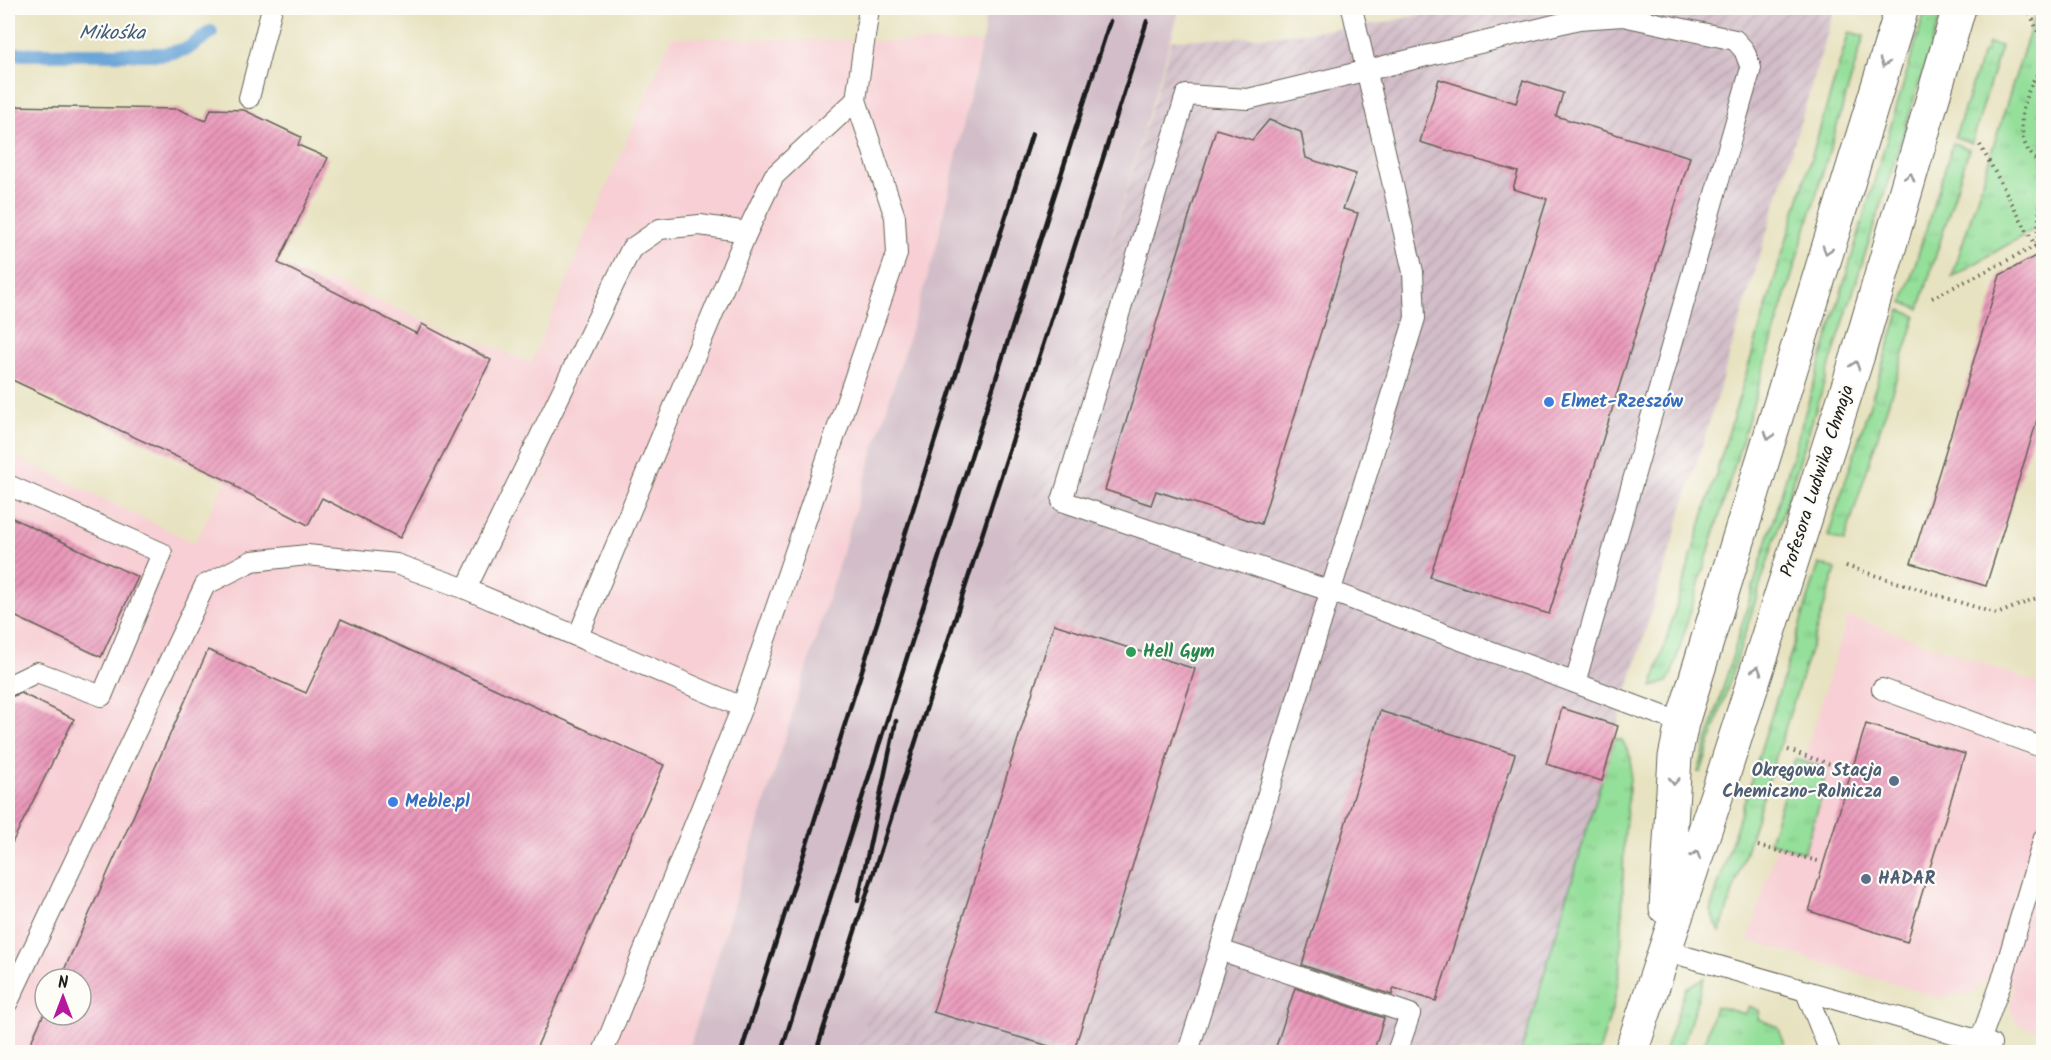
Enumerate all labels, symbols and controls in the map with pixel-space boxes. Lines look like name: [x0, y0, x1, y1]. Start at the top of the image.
water label: Mikośka: [79, 18, 147, 50]
one-way arrow: [1879, 57, 1891, 68]
one-way arrow: [1903, 172, 1915, 183]
one-way arrow: [1822, 244, 1834, 255]
one-way arrow: [1848, 360, 1860, 371]
street label: Profesora Ludwika Chmaja: [1773, 381, 1863, 581]
place label: Elmet-Rzeszów: [1561, 388, 1683, 417]
marker: Elmet-Rzeszów: [1542, 395, 1556, 409]
one-way arrow: [1764, 430, 1777, 441]
place label: Hell Gym: [1143, 638, 1215, 667]
marker: Hell Gym: [1124, 645, 1138, 659]
one-way arrow: [1750, 665, 1762, 676]
place label: Okręgowa Stacja Chemiczno-Rolnicza: [1722, 757, 1882, 807]
marker: Okręgowa Stacja Chemiczno-Rolnicza: [1887, 774, 1901, 788]
one-way arrow: [1667, 776, 1680, 785]
place label: Meble.pl: [405, 788, 470, 817]
marker: Meble.pl: [386, 795, 400, 809]
one-way arrow: [1689, 851, 1702, 861]
place label: HADAR: [1878, 865, 1935, 894]
marker: HADAR: [1859, 872, 1873, 886]
north arrow: [33, 967, 93, 1027]
text: N: [58, 971, 68, 996]

